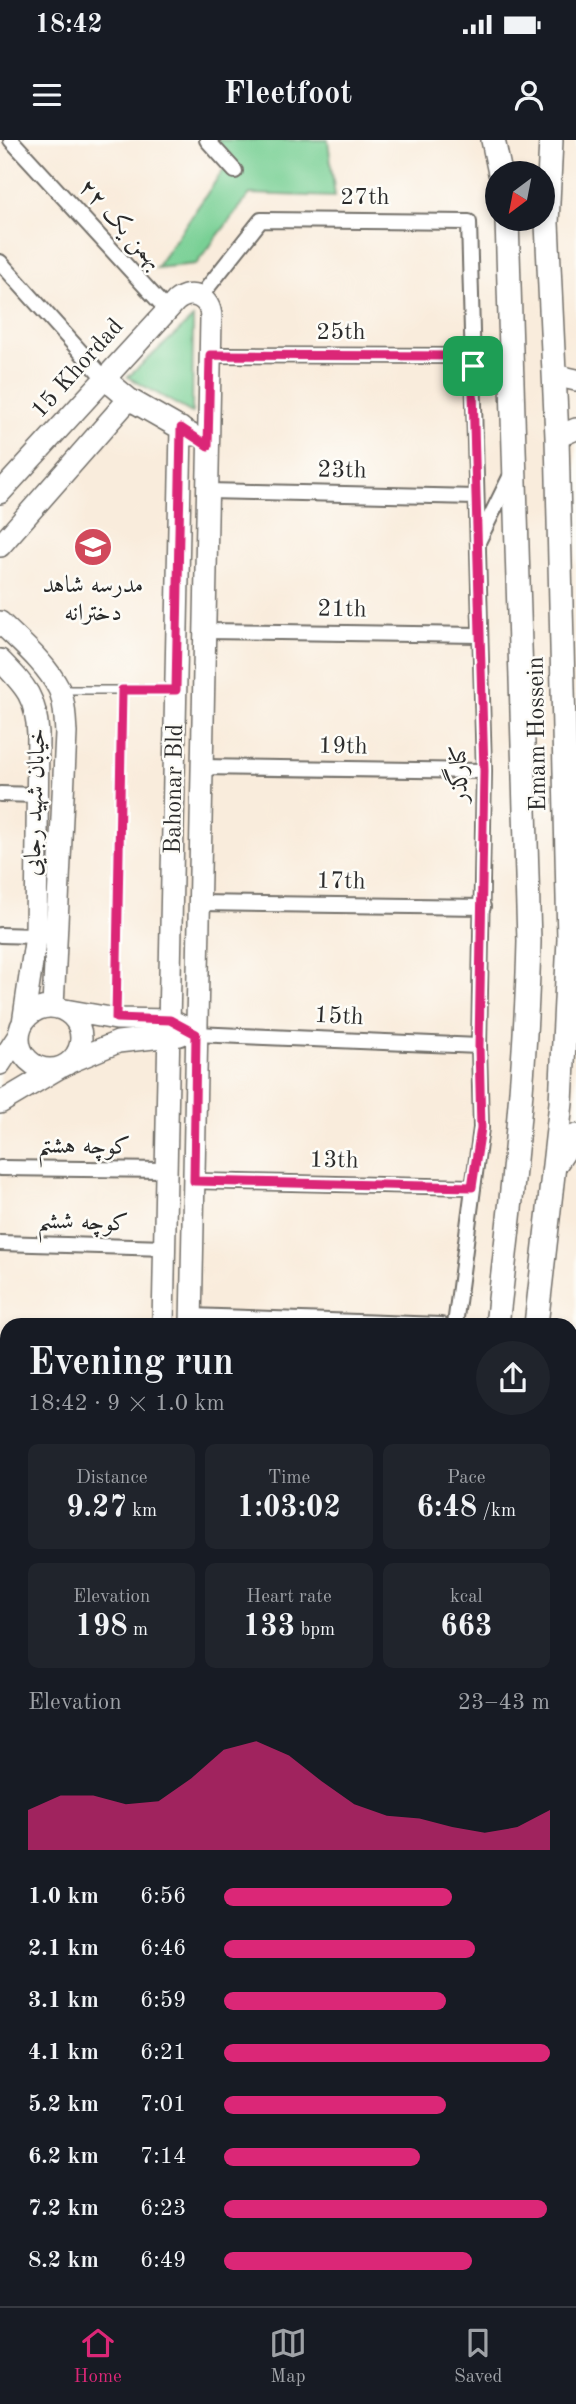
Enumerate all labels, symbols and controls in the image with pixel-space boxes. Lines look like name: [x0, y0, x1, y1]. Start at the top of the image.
text: 18:42: [35, 12, 103, 38]
icon: menu: [28, 76, 66, 114]
icon: person: [510, 76, 548, 114]
text: Fleetfoot: [224, 79, 352, 111]
north arrow: [485, 161, 555, 231]
map controls: [485, 161, 555, 231]
street label: ۲۲ بهمن یک: [72, 174, 168, 276]
street label: 27th: [340, 186, 390, 210]
street label: 15 Khordad: [27, 315, 129, 423]
street label: 25th: [316, 321, 366, 345]
pin: [443, 336, 503, 396]
icon: arrive: [454, 347, 492, 385]
street label: 23th: [317, 459, 367, 483]
school or university icon: مدرسه شاهد دخترانه: [72, 526, 114, 568]
place label: مدرسه شاهد دخترانه: [43, 574, 143, 626]
street label: 21th: [317, 598, 367, 622]
street label: Emam Hossein: [525, 656, 551, 812]
street label: Bahonar Bld: [162, 724, 188, 854]
street label: خیابان شهید رجایی: [21, 728, 52, 876]
street label: 19th: [318, 735, 368, 759]
street label: کنارگذر: [441, 745, 473, 805]
street label: 17th: [316, 870, 366, 894]
street label: 15th: [314, 1004, 364, 1030]
street label: کوچه هشتم: [37, 1133, 130, 1170]
street label: 13th: [309, 1149, 359, 1173]
street label: کوچه ششم: [37, 1208, 129, 1247]
button: share: [476, 1341, 550, 1415]
text: Evening run: [28, 1345, 234, 1383]
text: 18:42 · 9 × 1.0 km: [28, 1392, 225, 1415]
text: Distance: [76, 1469, 147, 1488]
text: Time: [268, 1469, 310, 1488]
text: Pace: [447, 1469, 486, 1488]
text: 9.27: [66, 1493, 127, 1523]
text: 1:03:02: [237, 1493, 341, 1523]
text: 6:48: [417, 1493, 477, 1523]
text: km: [127, 1502, 157, 1521]
text: /km: [477, 1502, 516, 1521]
text: Elevation: [73, 1588, 150, 1607]
text: Heart rate: [246, 1588, 332, 1607]
text: kcal: [450, 1588, 483, 1607]
text: 198: [75, 1612, 128, 1642]
text: 133: [243, 1612, 295, 1642]
text: 663: [440, 1612, 492, 1642]
text: m: [128, 1621, 148, 1640]
text: bpm: [295, 1621, 335, 1640]
text: Elevation: [28, 1691, 122, 1714]
text: 23–43 m: [458, 1691, 550, 1714]
text: 1.0 km: [28, 1885, 99, 1908]
text: 6:56: [140, 1885, 186, 1908]
text: 2.1 km: [28, 1937, 99, 1960]
text: 6:46: [140, 1937, 186, 1960]
text: 3.1 km: [28, 1989, 99, 2012]
text: 6:59: [140, 1989, 186, 2012]
text: 4.1 km: [28, 2041, 99, 2064]
text: 6:21: [140, 2041, 186, 2064]
text: 5.2 km: [28, 2093, 99, 2116]
text: 7:01: [140, 2093, 186, 2116]
text: 6.2 km: [28, 2145, 99, 2168]
text: 7:14: [140, 2145, 186, 2168]
text: 7.2 km: [28, 2197, 99, 2220]
text: 6:23: [140, 2197, 186, 2220]
text: 8.2 km: [28, 2249, 99, 2272]
text: 6:49: [140, 2249, 186, 2272]
tab: Home: [74, 2324, 122, 2389]
tab: Map: [269, 2324, 307, 2389]
tab: Saved: [454, 2324, 502, 2389]

